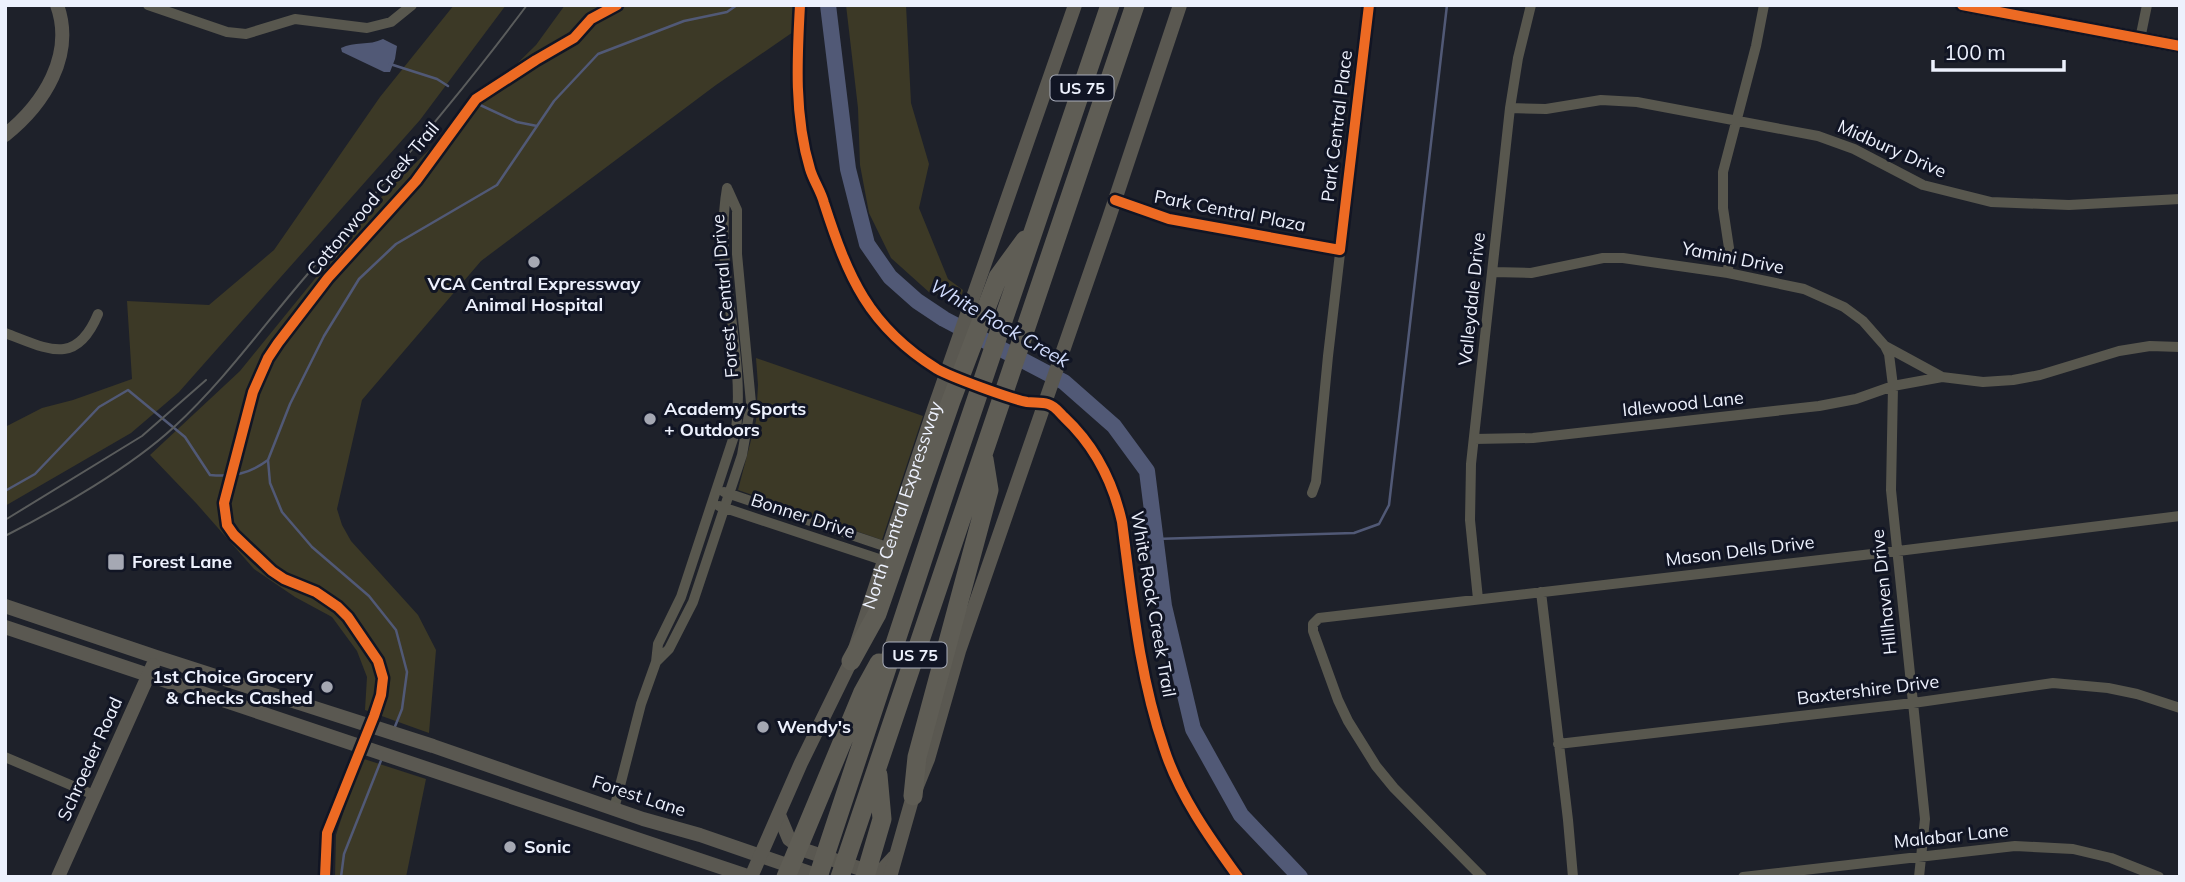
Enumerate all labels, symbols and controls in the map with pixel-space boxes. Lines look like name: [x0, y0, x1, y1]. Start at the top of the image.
scale bar: [1933, 28, 2064, 72]
text: 100 m: [1944, 39, 2006, 65]
street label: Park Central Place: [1316, 49, 1357, 203]
road number: US 75: [1050, 76, 1114, 100]
street label: Midbury Drive: [1834, 114, 1950, 183]
street label: Cottonwood Creek Trail: [301, 117, 444, 280]
street label: Park Central Plaza: [1152, 185, 1308, 236]
street label: Forest Central Drive: [706, 213, 743, 379]
street label: Valleydale Drive: [1453, 231, 1490, 367]
street label: Yamini Drive: [1679, 236, 1786, 279]
marker: VCA Central Expressway Animal Hospital: [526, 254, 542, 270]
place label: VCA Central Expressway Animal Hospital: [426, 272, 641, 316]
water label: White Rock Creek: [926, 273, 1075, 373]
street label: Idlewood Lane: [1621, 386, 1745, 421]
place label: Academy Sports + Outdoors: [664, 397, 806, 441]
street label: North Central Expressway: [857, 398, 947, 612]
marker: Academy Sports + Outdoors: [642, 411, 658, 427]
street label: Bonner Drive: [748, 488, 858, 543]
street label: White Rock Creek Trail: [1126, 509, 1181, 699]
street label: Hillhaven Drive: [1865, 528, 1902, 656]
street label: Mason Dells Drive: [1664, 530, 1816, 571]
place label: Forest Lane: [132, 550, 232, 573]
marker: Forest Lane: [106, 552, 126, 572]
road number: US 75: [884, 642, 946, 668]
place label: 1st Choice Grocery & Checks Cashed: [152, 665, 313, 709]
street label: Baxtershire Drive: [1795, 669, 1940, 710]
marker: 1st Choice Grocery & Checks Cashed: [319, 679, 335, 695]
street label: Schroeder Road: [52, 693, 127, 824]
place label: Wendy's: [777, 715, 851, 738]
marker: Wendy's: [755, 719, 771, 735]
street label: Forest Lane: [589, 770, 689, 821]
street label: Malabar Lane: [1893, 818, 2009, 853]
place label: Sonic: [524, 835, 571, 858]
marker: Sonic: [502, 839, 518, 855]

